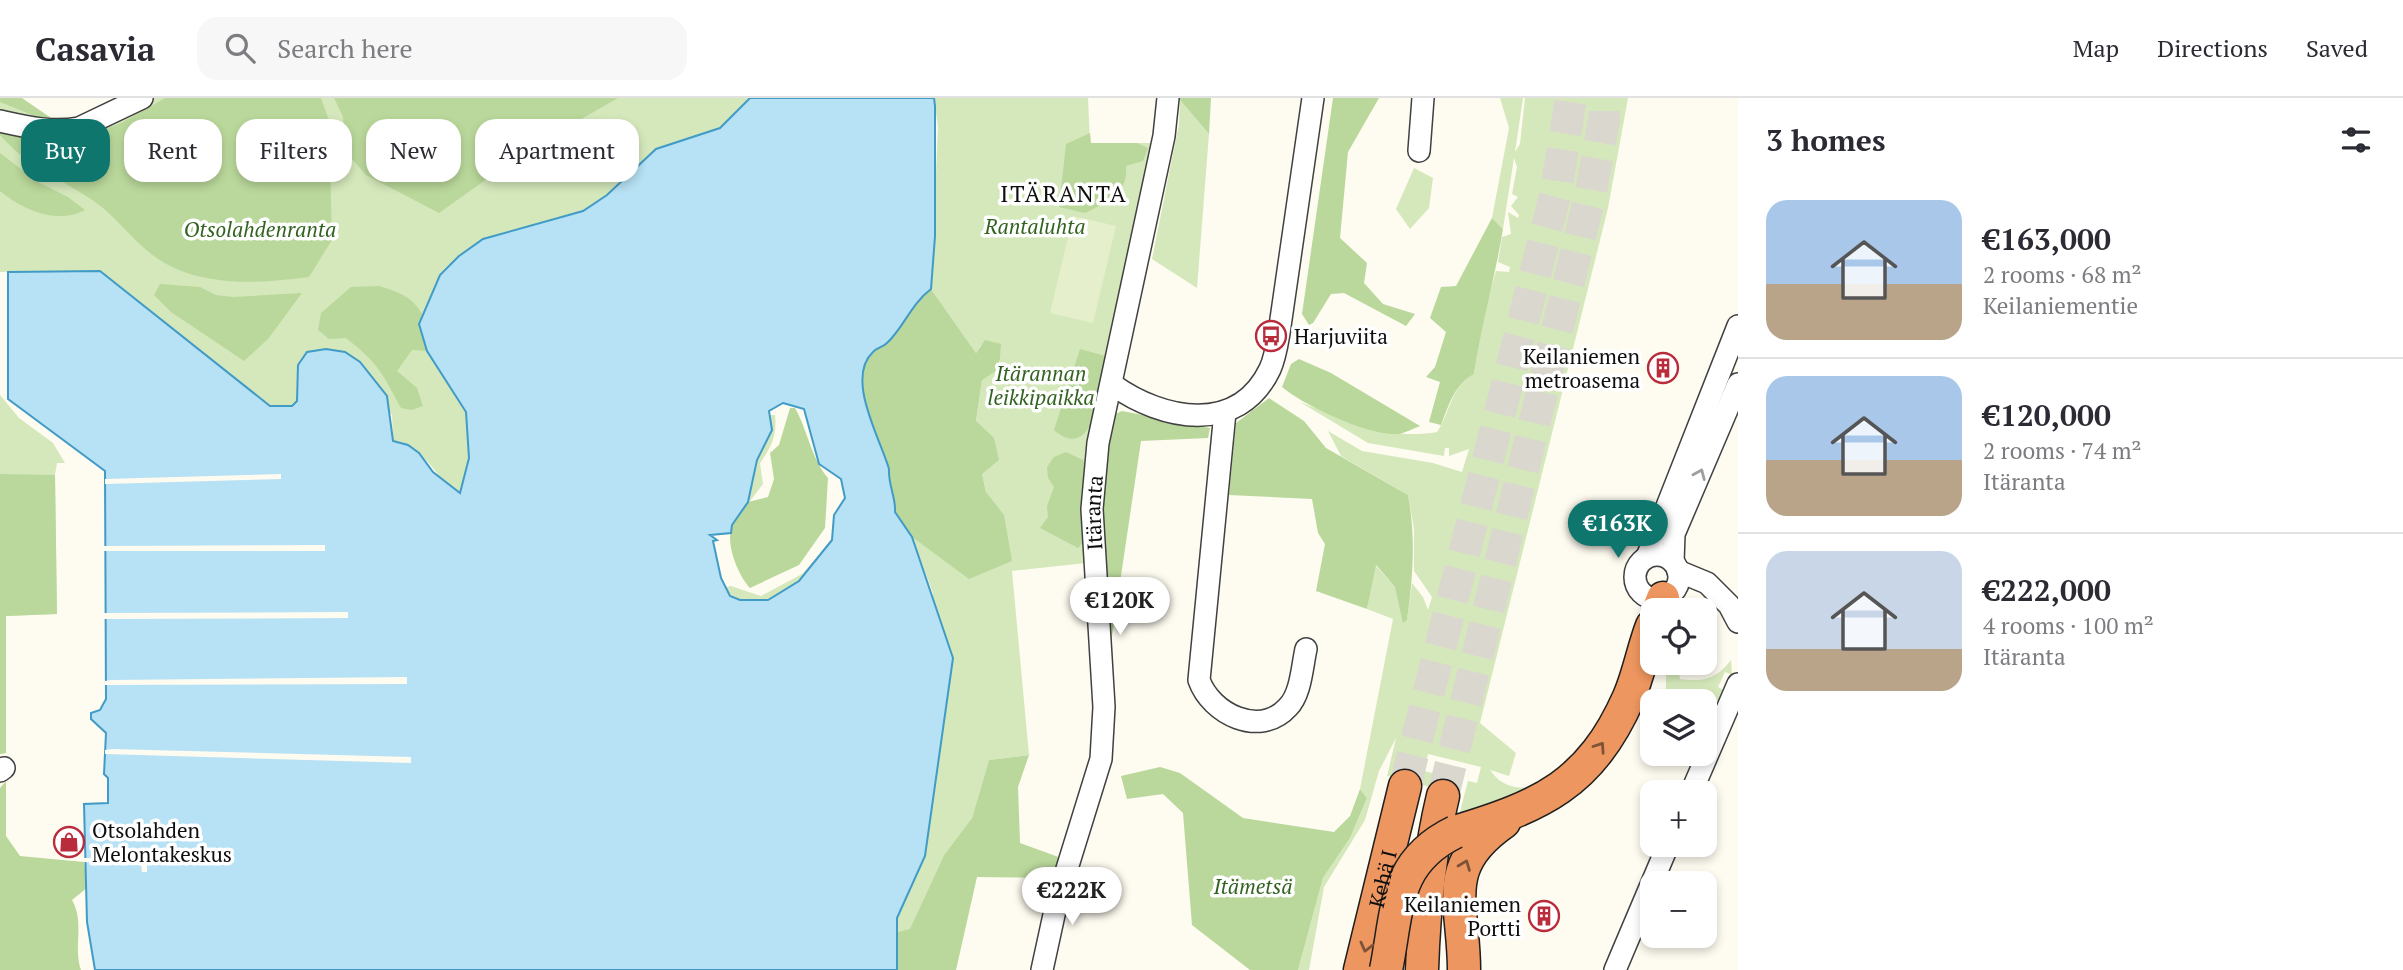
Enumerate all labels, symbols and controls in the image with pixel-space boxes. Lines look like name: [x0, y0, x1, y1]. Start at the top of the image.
search box: [197, 17, 687, 80]
text: Casavia: [35, 27, 155, 70]
icon: search: [221, 29, 259, 67]
text: Search here: [277, 31, 413, 65]
text: Map: [2073, 32, 2119, 64]
text: Directions: [2157, 32, 2268, 64]
text: Saved: [2306, 32, 2368, 64]
chip: Buy: [21, 119, 110, 182]
chip: Rent: [124, 119, 222, 182]
chip: Filters: [236, 119, 352, 182]
chip: New: [366, 119, 461, 182]
chip: Apartment: [475, 119, 639, 182]
text: 3 homes: [1766, 120, 1885, 160]
icon: filters: [2337, 121, 2375, 159]
district label: ITÄRANTA: [1000, 178, 1128, 209]
park label: Rantaluhta: [984, 212, 1085, 240]
park label: Otsolahdenranta: [184, 215, 336, 243]
text: €163,000: [1983, 219, 2111, 259]
icon: home: [1822, 228, 1906, 312]
text: 2 rooms · 68 m²: [1983, 259, 2142, 290]
text: Keilaniementie: [1983, 290, 2138, 321]
bus stop icon: Harjuviita: [1254, 319, 1288, 353]
place label: Harjuviita: [1294, 322, 1388, 350]
place label: Keilaniemen metroasema: [1523, 342, 1641, 394]
building icon: Keilaniemen metroasema: [1646, 351, 1680, 385]
park label: Itärannan leikkipaikka: [988, 359, 1094, 411]
text: €120,000: [1983, 395, 2111, 435]
icon: home: [1822, 404, 1906, 488]
text: 2 rooms · 74 m²: [1983, 435, 2142, 466]
text: Itäranta: [1983, 466, 2066, 497]
one-way arrow: [1691, 469, 1705, 481]
street label: Itäranta: [1078, 474, 1109, 551]
pin: €163K: [1569, 500, 1667, 560]
text: €163K: [1584, 507, 1652, 538]
text: €222,000: [1983, 570, 2111, 610]
pin: €120K: [1071, 578, 1169, 637]
icon: home: [1822, 579, 1906, 663]
text: €120K: [1086, 584, 1154, 615]
map controls: [1640, 598, 1717, 948]
button: locate: [1640, 598, 1717, 675]
text: 4 rooms · 100 m²: [1983, 610, 2154, 641]
text: Itäranta: [1983, 641, 2066, 672]
button: layers: [1640, 689, 1717, 766]
one-way arrow: [1592, 742, 1605, 755]
button: +: [1640, 780, 1717, 857]
place label: Otsolahden Melontakeskus: [92, 816, 232, 868]
shop icon: Otsolahden Melontakeskus: [52, 825, 86, 859]
street label: Kehä I: [1362, 847, 1403, 910]
one-way arrow: [1456, 860, 1470, 872]
pin: €222K: [1023, 868, 1121, 927]
button: −: [1640, 871, 1717, 948]
park label: Itämetsä: [1213, 872, 1292, 900]
text: €222K: [1038, 874, 1106, 905]
place label: Keilaniemen Portti: [1404, 890, 1522, 942]
building icon: Keilaniemen Portti: [1527, 899, 1561, 933]
one-way arrow: [1359, 941, 1374, 953]

